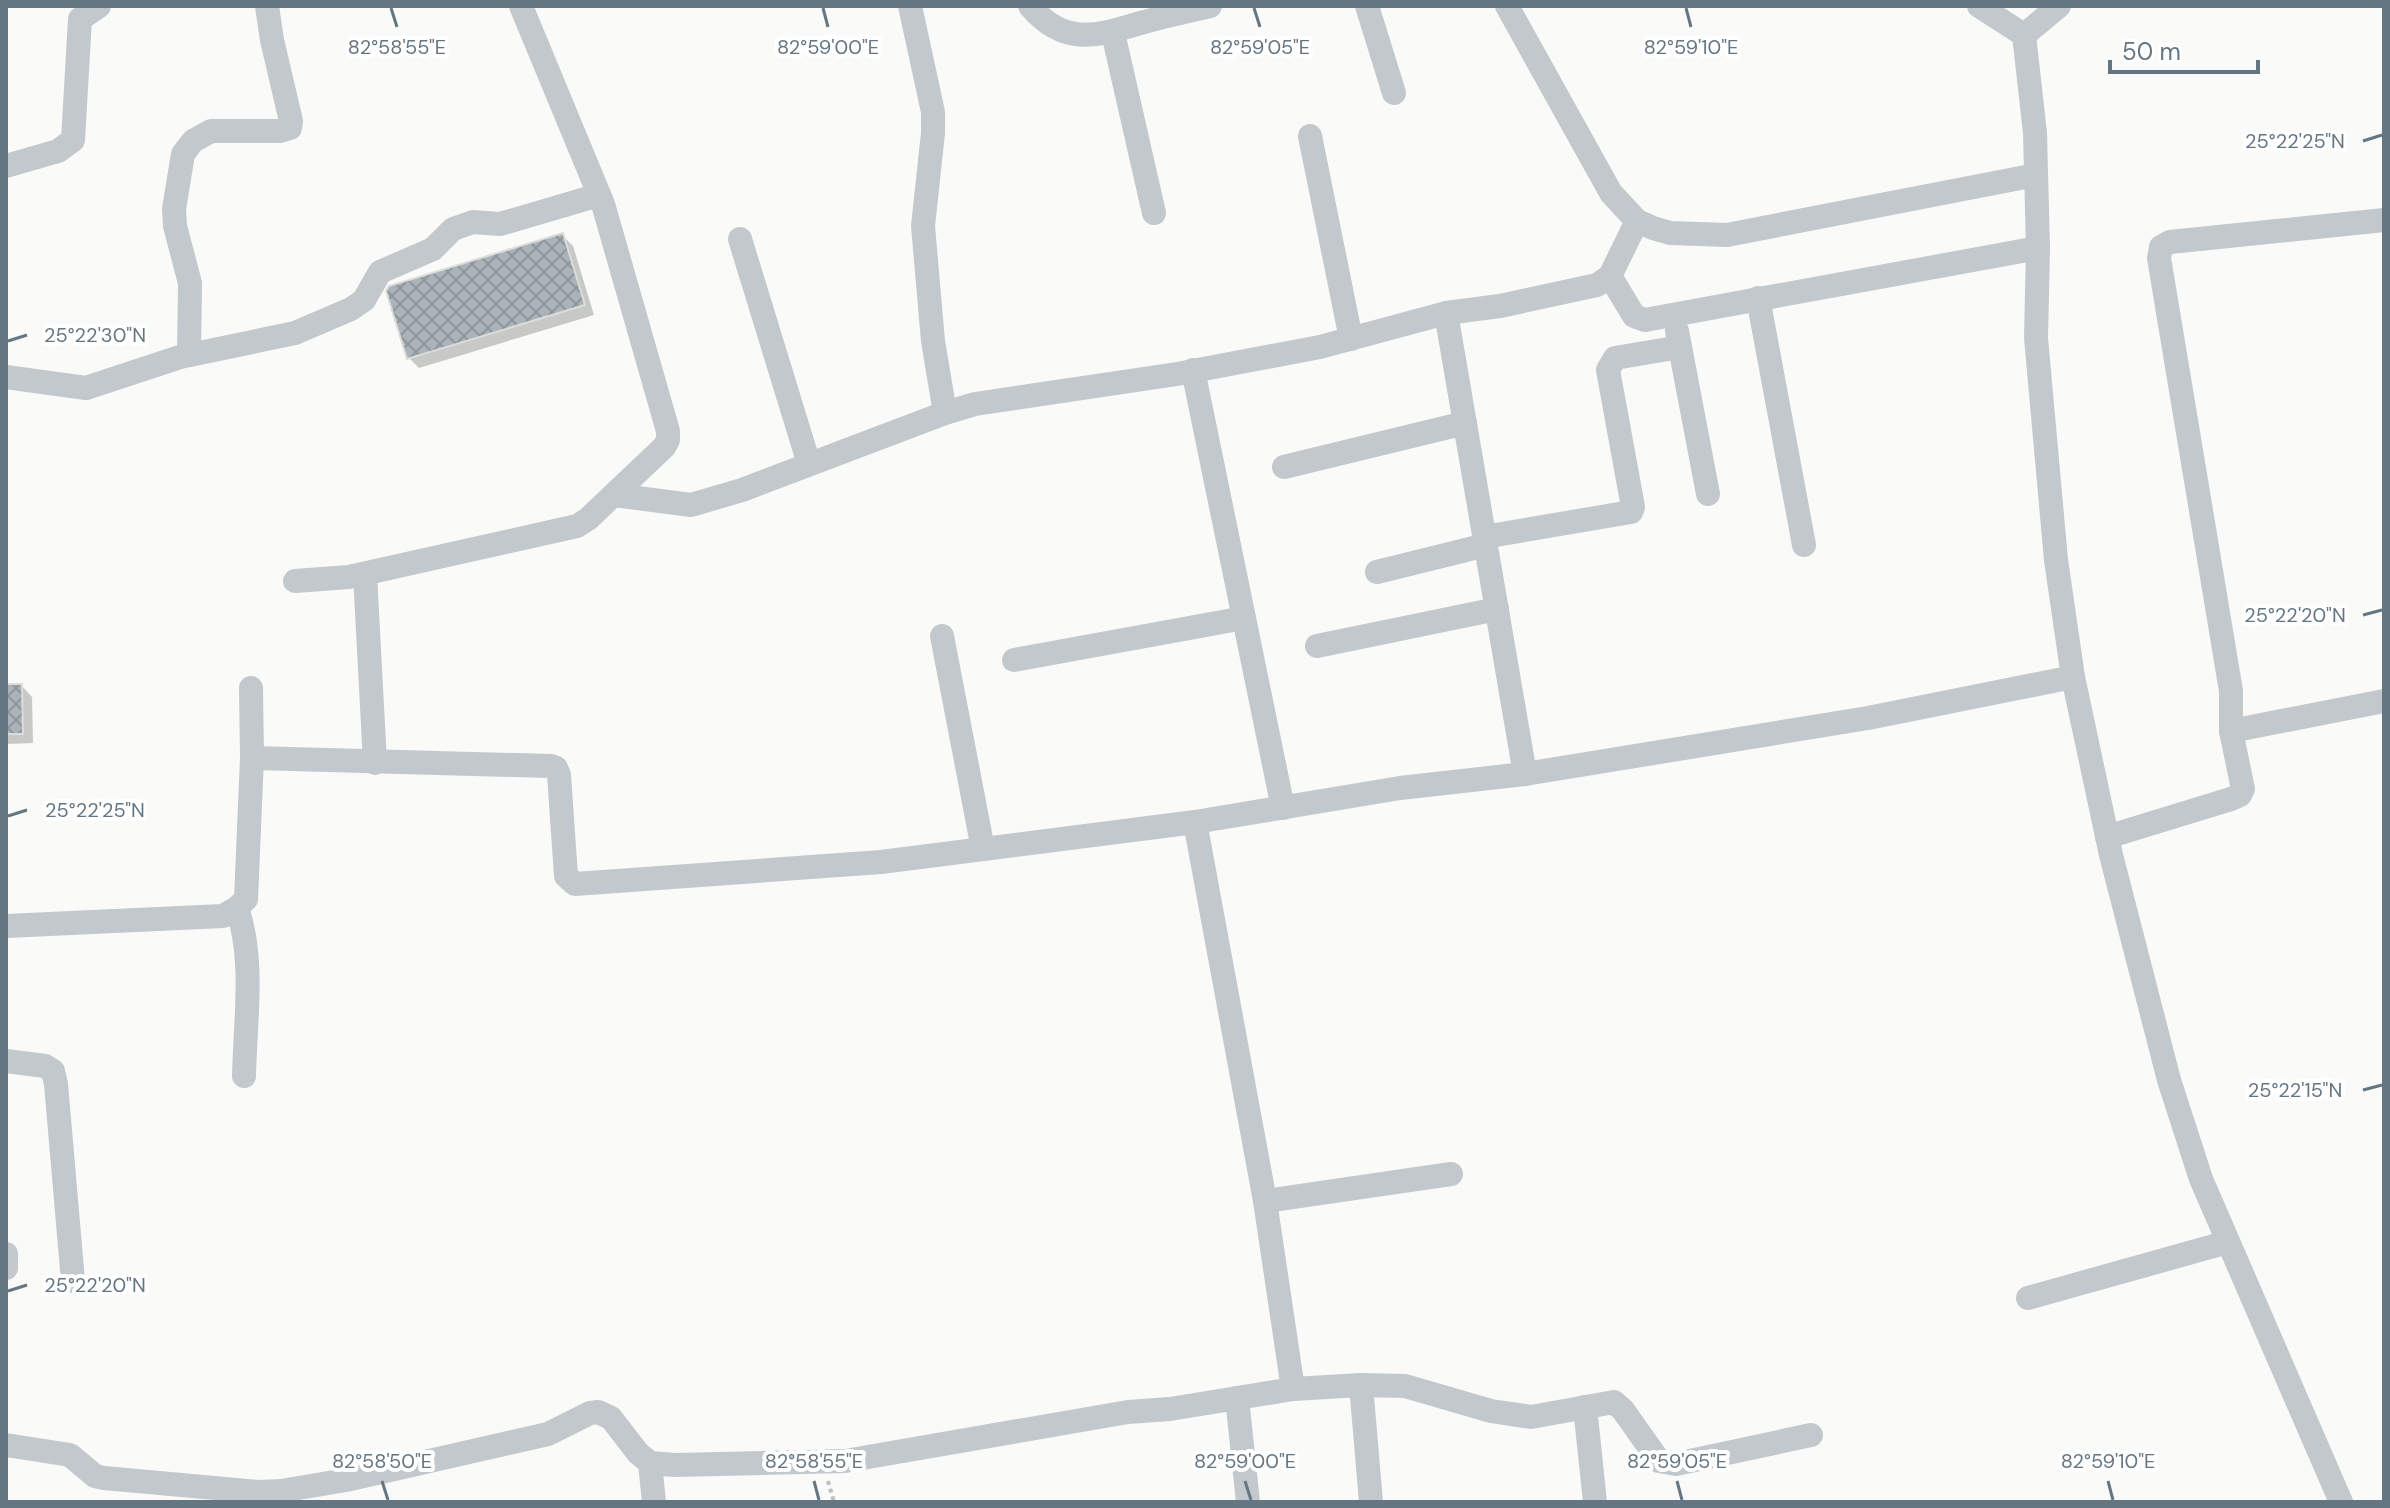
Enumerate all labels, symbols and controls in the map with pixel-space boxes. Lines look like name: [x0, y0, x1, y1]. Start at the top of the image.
scale bar: [2110, 24, 2258, 74]
text: 82°58'55"E: [348, 34, 446, 60]
text: 82°59'00"E: [777, 34, 879, 60]
text: 82°59'05"E: [1210, 34, 1310, 60]
text: 82°59'10"E: [1644, 34, 1738, 60]
text: 50 m: [2122, 36, 2181, 67]
text: 25°22'25"N: [2245, 128, 2345, 154]
text: 25°22'30"N: [44, 322, 146, 348]
text: 25°22'20"N: [2244, 602, 2346, 628]
text: 25°22'25"N: [45, 797, 145, 823]
text: 25°22'15"N: [2248, 1077, 2342, 1103]
text: 25°22'20"N: [44, 1272, 146, 1298]
text: 82°58'50"E: [332, 1448, 432, 1474]
text: 82°58'55"E: [765, 1448, 863, 1474]
text: 82°59'00"E: [1194, 1448, 1296, 1474]
text: 82°59'05"E: [1627, 1448, 1727, 1474]
text: 82°59'10"E: [2061, 1448, 2155, 1474]

